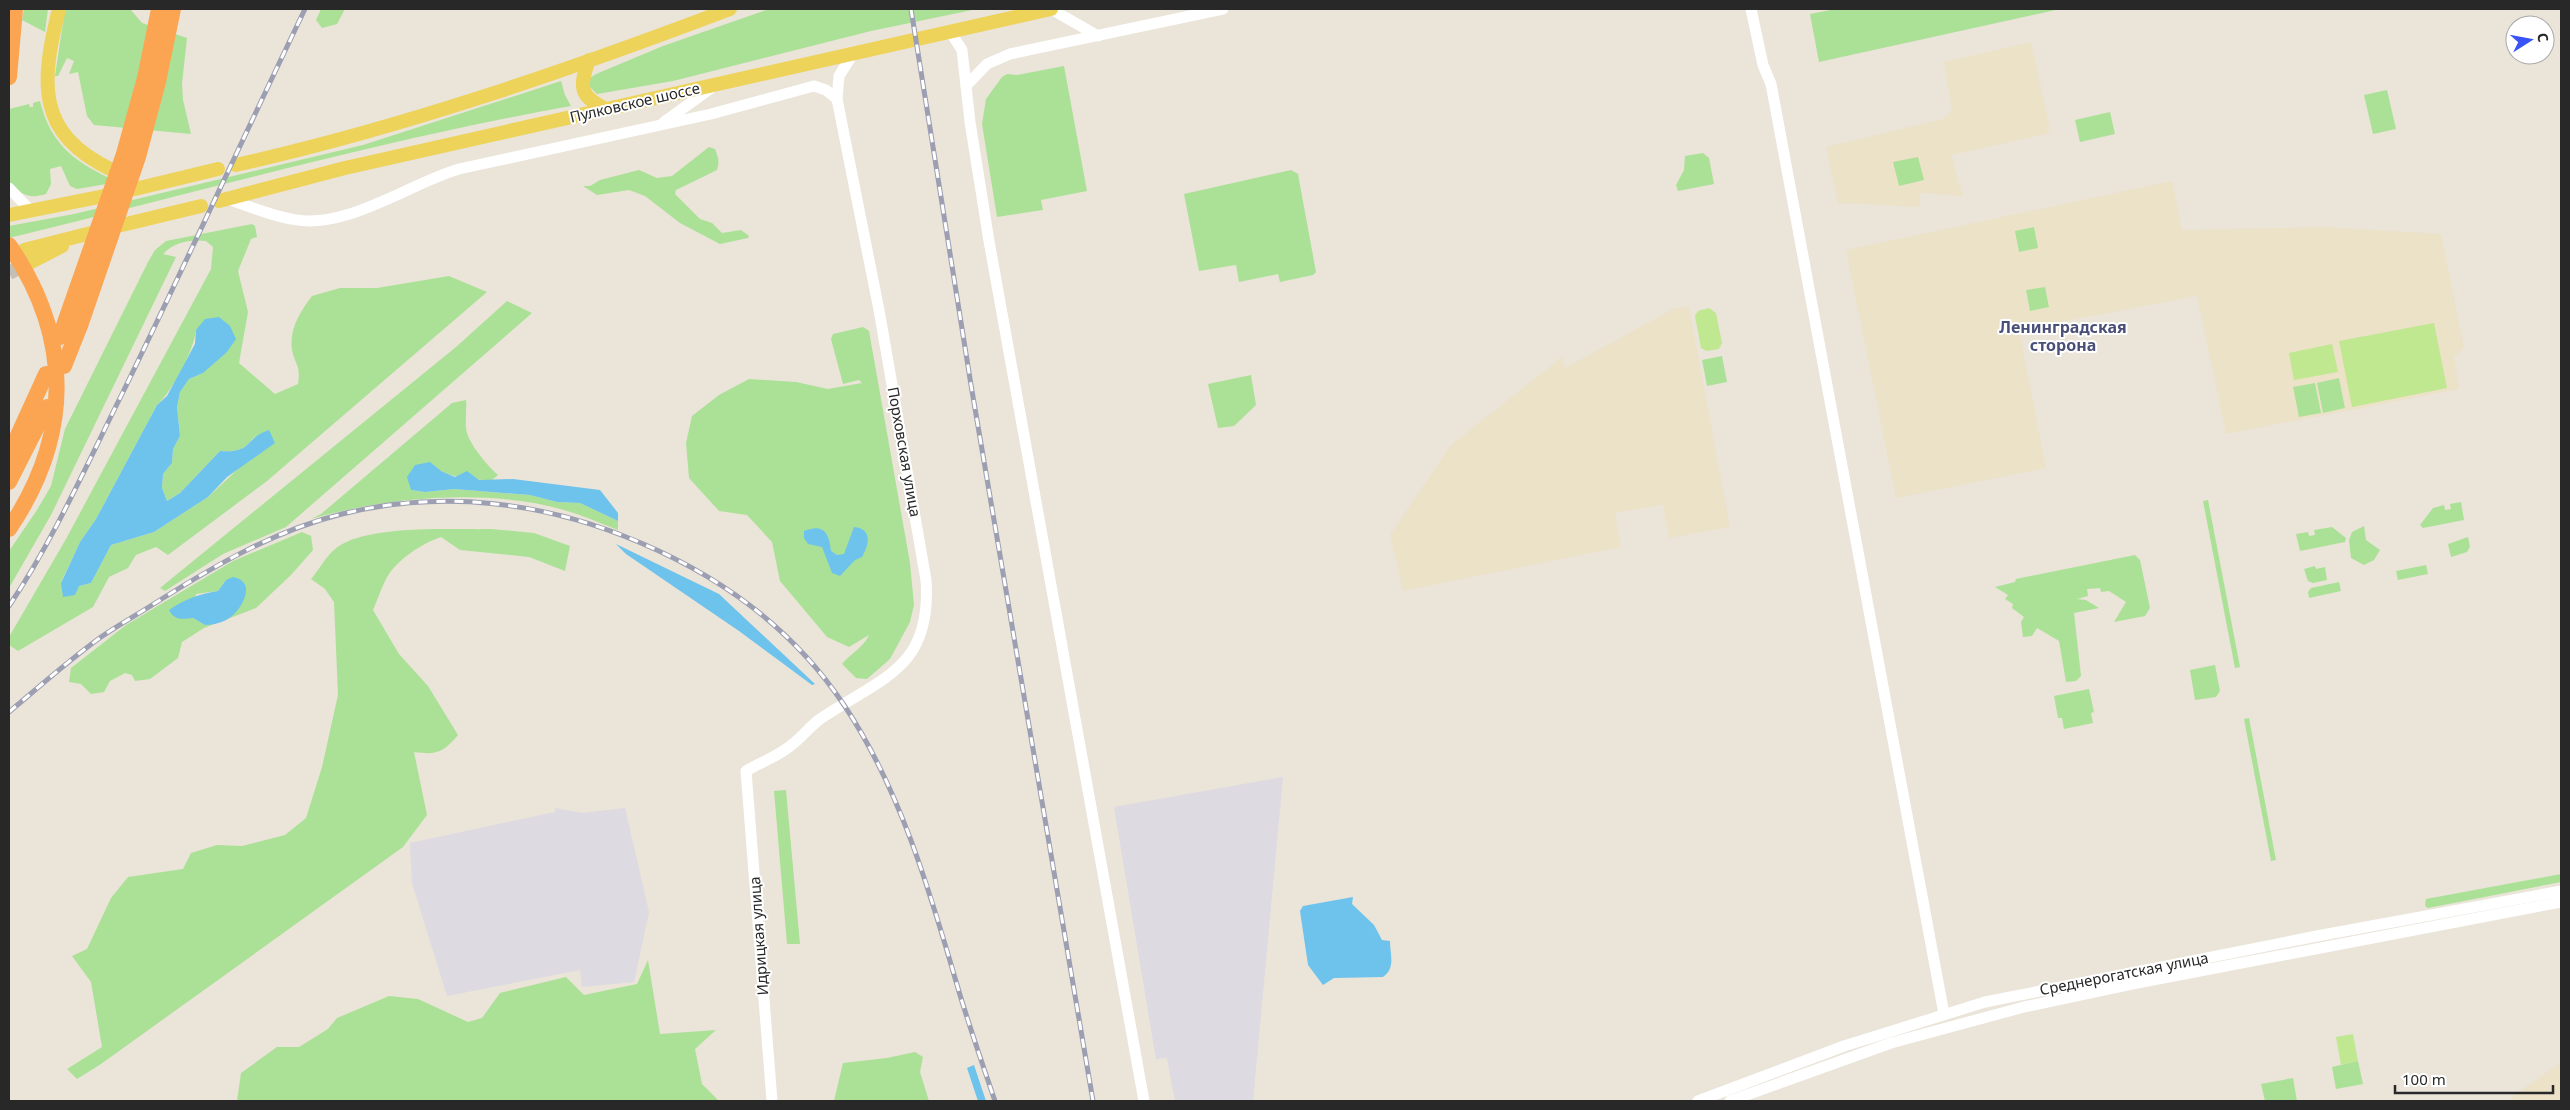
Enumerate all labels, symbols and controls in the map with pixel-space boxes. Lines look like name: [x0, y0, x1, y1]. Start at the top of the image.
north arrow: [2505, 15, 2555, 65]
text: С: [2533, 31, 2553, 44]
street label: Пулковское шоссе: [568, 77, 702, 127]
district label: Ленинградская сторона: [1999, 316, 2127, 356]
street label: Порховская улица: [884, 385, 926, 519]
street label: Идрицкая улица: [744, 876, 772, 996]
street label: Среднерогатская улица: [2038, 947, 2210, 999]
scale bar: [2395, 1062, 2552, 1094]
text: 100 m: [2402, 1069, 2446, 1089]

